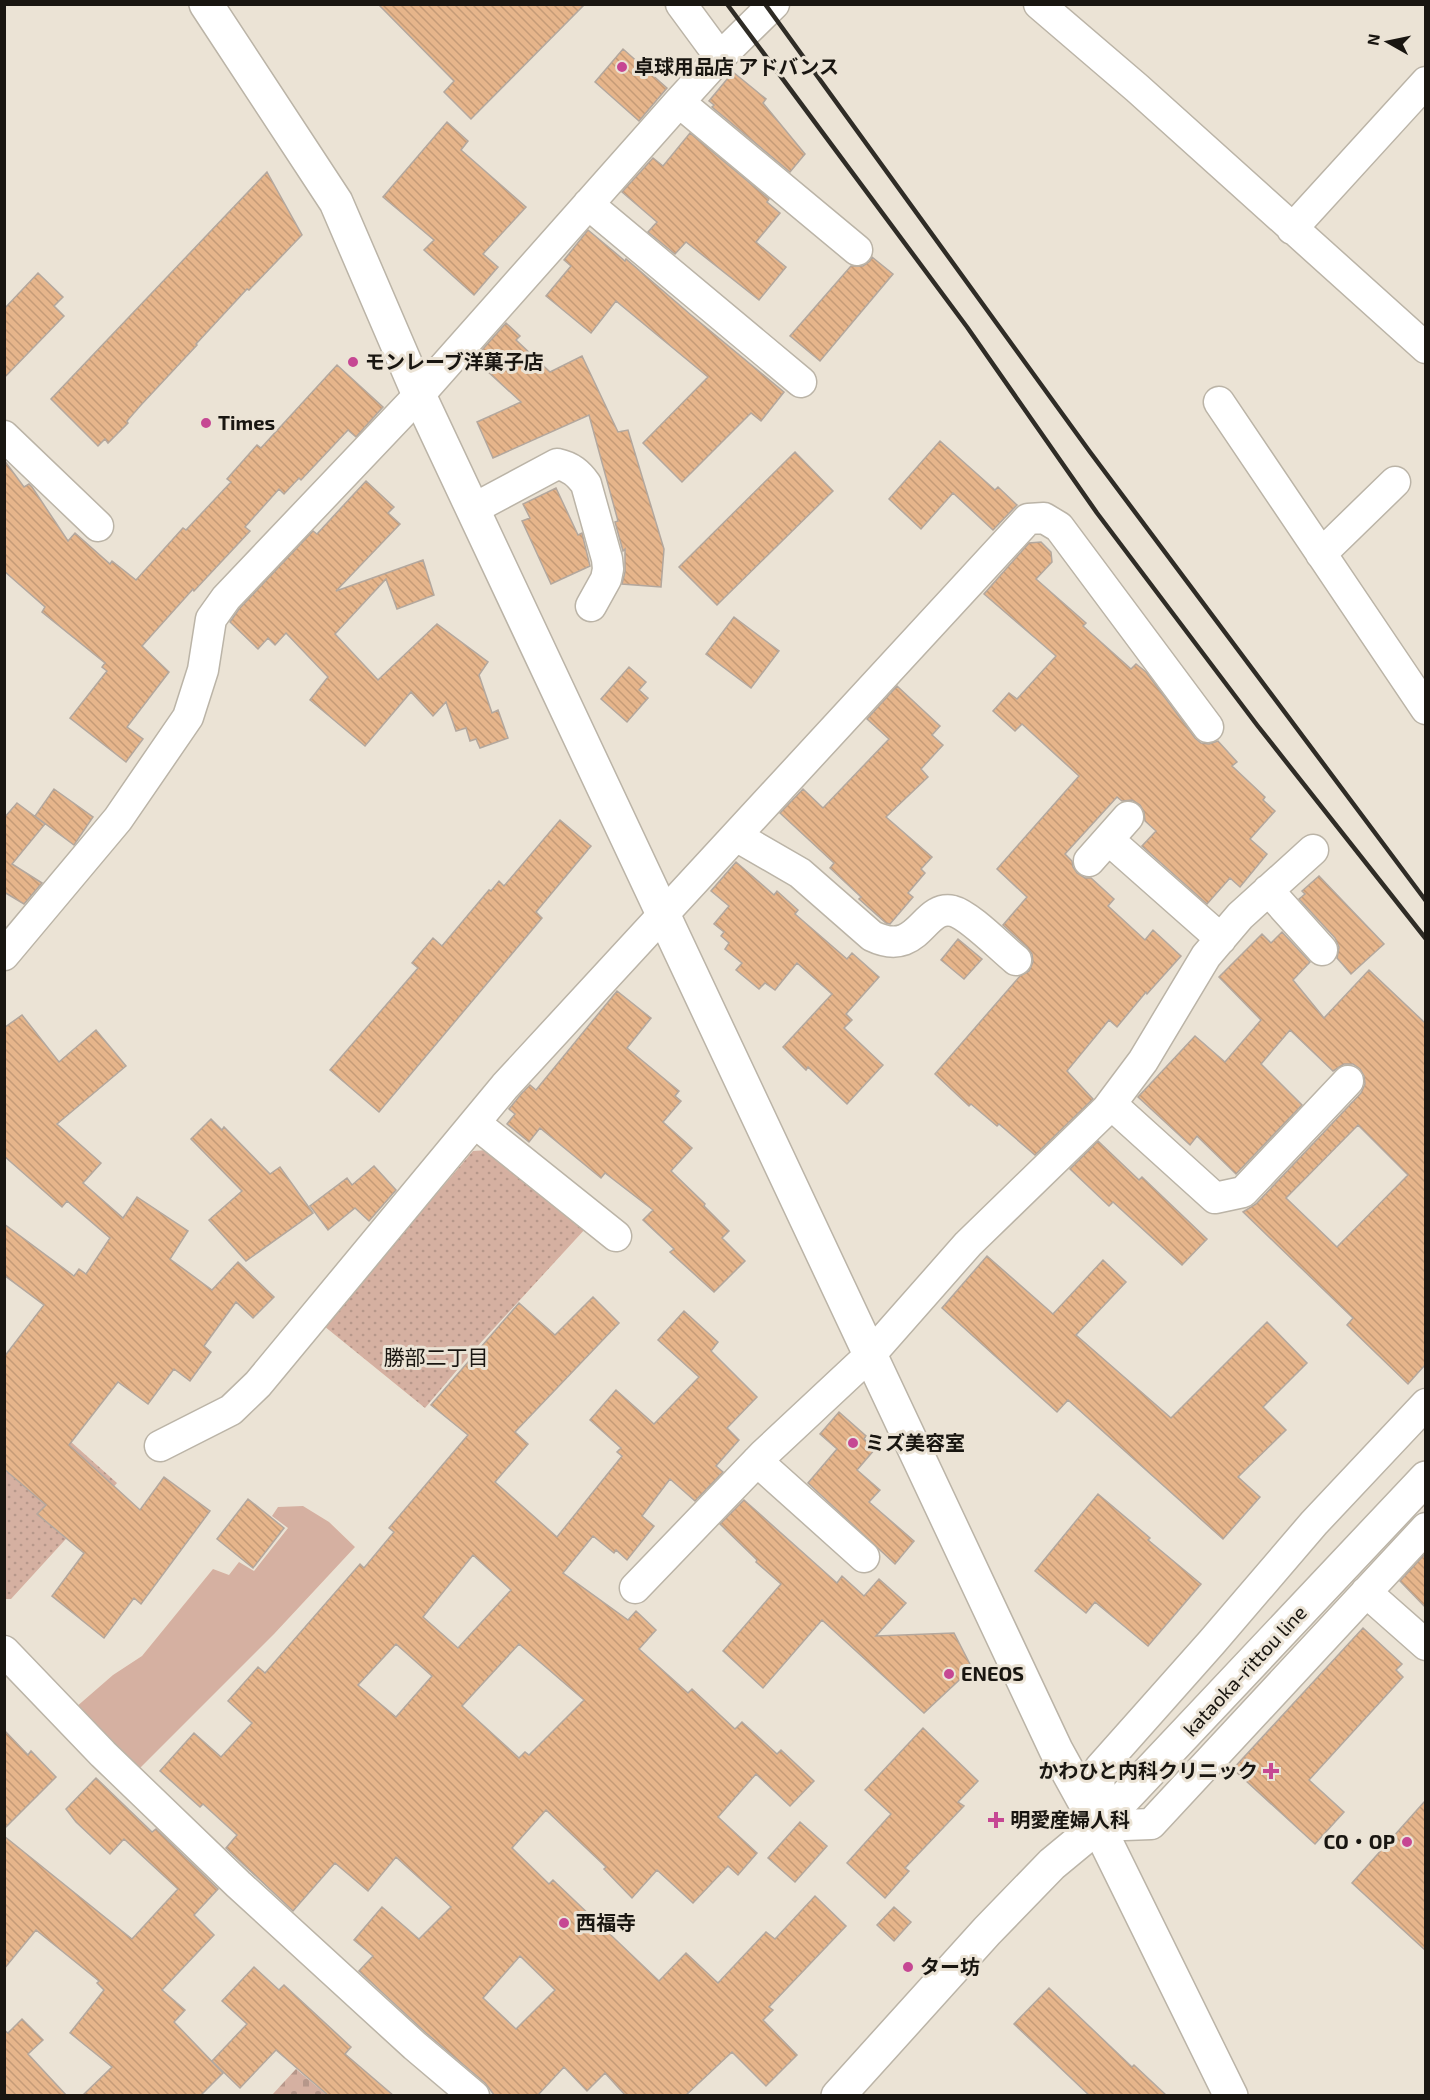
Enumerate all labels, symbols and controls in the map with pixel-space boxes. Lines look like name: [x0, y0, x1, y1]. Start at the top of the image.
north arrow: [1358, 12, 1418, 72]
text: N: [1362, 32, 1383, 47]
place label: 卓球用品店 アドバンス: [634, 54, 839, 78]
marker: 卓球用品店 アドバンス: [615, 60, 629, 74]
place label: モンレーブ洋菓子店: [365, 349, 544, 373]
marker: モンレーブ洋菓子店: [346, 355, 360, 369]
place label: Times: [218, 410, 275, 434]
marker: Times: [199, 416, 213, 430]
district label: 勝部二丁目: [384, 1344, 489, 1369]
place label: ミズ美容室: [865, 1430, 965, 1454]
marker: ミズ美容室: [846, 1436, 860, 1450]
street label: kataoka-rittou line: [1178, 1600, 1311, 1741]
place label: ENEOS: [961, 1661, 1024, 1685]
marker: ENEOS: [942, 1667, 956, 1681]
place label: かわひと内科クリニック: [1039, 1758, 1258, 1782]
marker: かわひと内科クリニック: [1262, 1762, 1280, 1780]
place label: 明愛産婦人科: [1010, 1807, 1130, 1831]
marker: 明愛産婦人科: [987, 1811, 1005, 1829]
place label: CO・OP: [1324, 1829, 1395, 1853]
marker: CO・OP: [1400, 1835, 1414, 1849]
place label: 西福寺: [576, 1910, 636, 1934]
marker: 西福寺: [557, 1916, 571, 1930]
place label: ター坊: [920, 1954, 980, 1978]
marker: ター坊: [901, 1960, 915, 1974]

